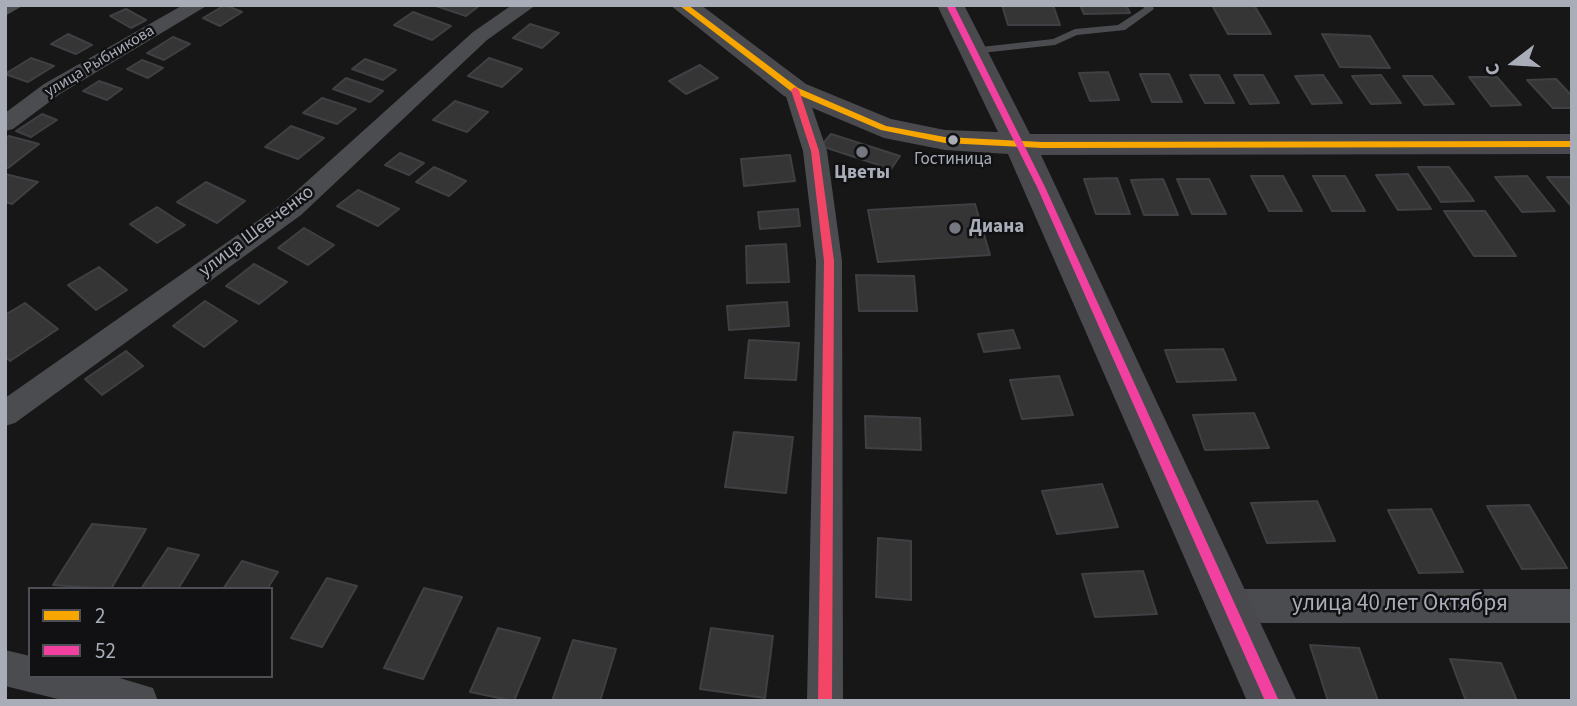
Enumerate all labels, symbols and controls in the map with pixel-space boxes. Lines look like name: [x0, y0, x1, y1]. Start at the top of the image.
street label: улица Рыбникова: [42, 22, 158, 102]
north arrow: [1479, 28, 1549, 98]
text: С: [1479, 60, 1508, 79]
marker: Гостиница: [946, 133, 960, 147]
marker: Цветы: [854, 144, 870, 160]
place label: Гостиница: [914, 150, 992, 170]
place label: Цветы: [834, 163, 890, 185]
street label: улица Шевченко: [195, 181, 319, 283]
place label: Диана: [969, 217, 1024, 239]
marker: Диана: [947, 220, 963, 236]
legend: [28, 587, 273, 678]
street label: улица 40 лет Октября: [1292, 591, 1508, 619]
text: 2: [95, 601, 105, 631]
text: 52: [95, 636, 116, 666]

